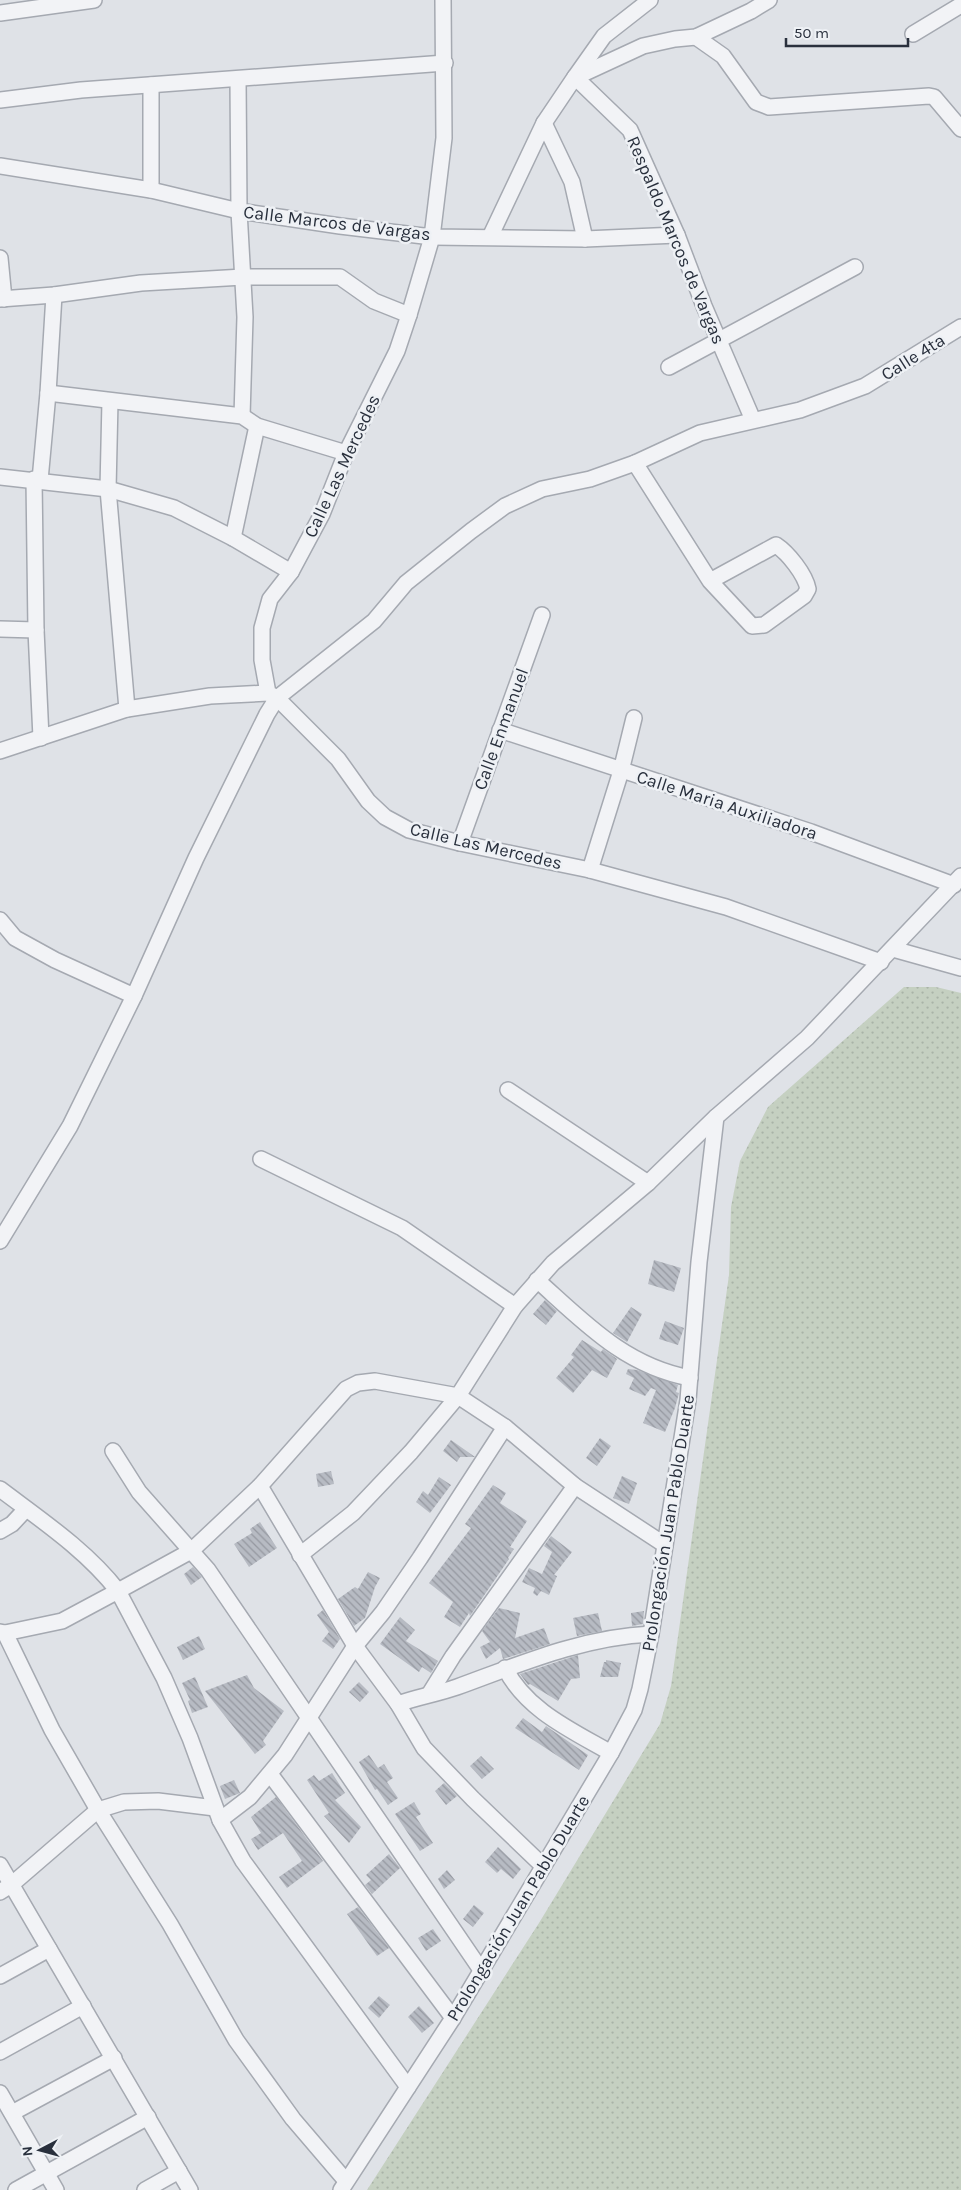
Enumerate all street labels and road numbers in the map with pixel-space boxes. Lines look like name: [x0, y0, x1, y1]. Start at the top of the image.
street label: Respaldo Marcos de Vargas: [622, 133, 730, 347]
street label: Calle Marcos de Vargas: [242, 201, 432, 245]
street label: Calle 4ta: [877, 329, 949, 385]
street label: Calle Las Mercedes: [299, 391, 385, 541]
street label: Calle Enmanuel: [469, 665, 533, 793]
street label: Calle Maria Auxiliadora: [634, 765, 820, 845]
street label: Calle Las Mercedes: [408, 818, 564, 874]
street label: Prolongación Juan Pablo Duarte: [637, 1393, 699, 1653]
street label: Prolongación Juan Pablo Duarte: [442, 1791, 594, 2025]

